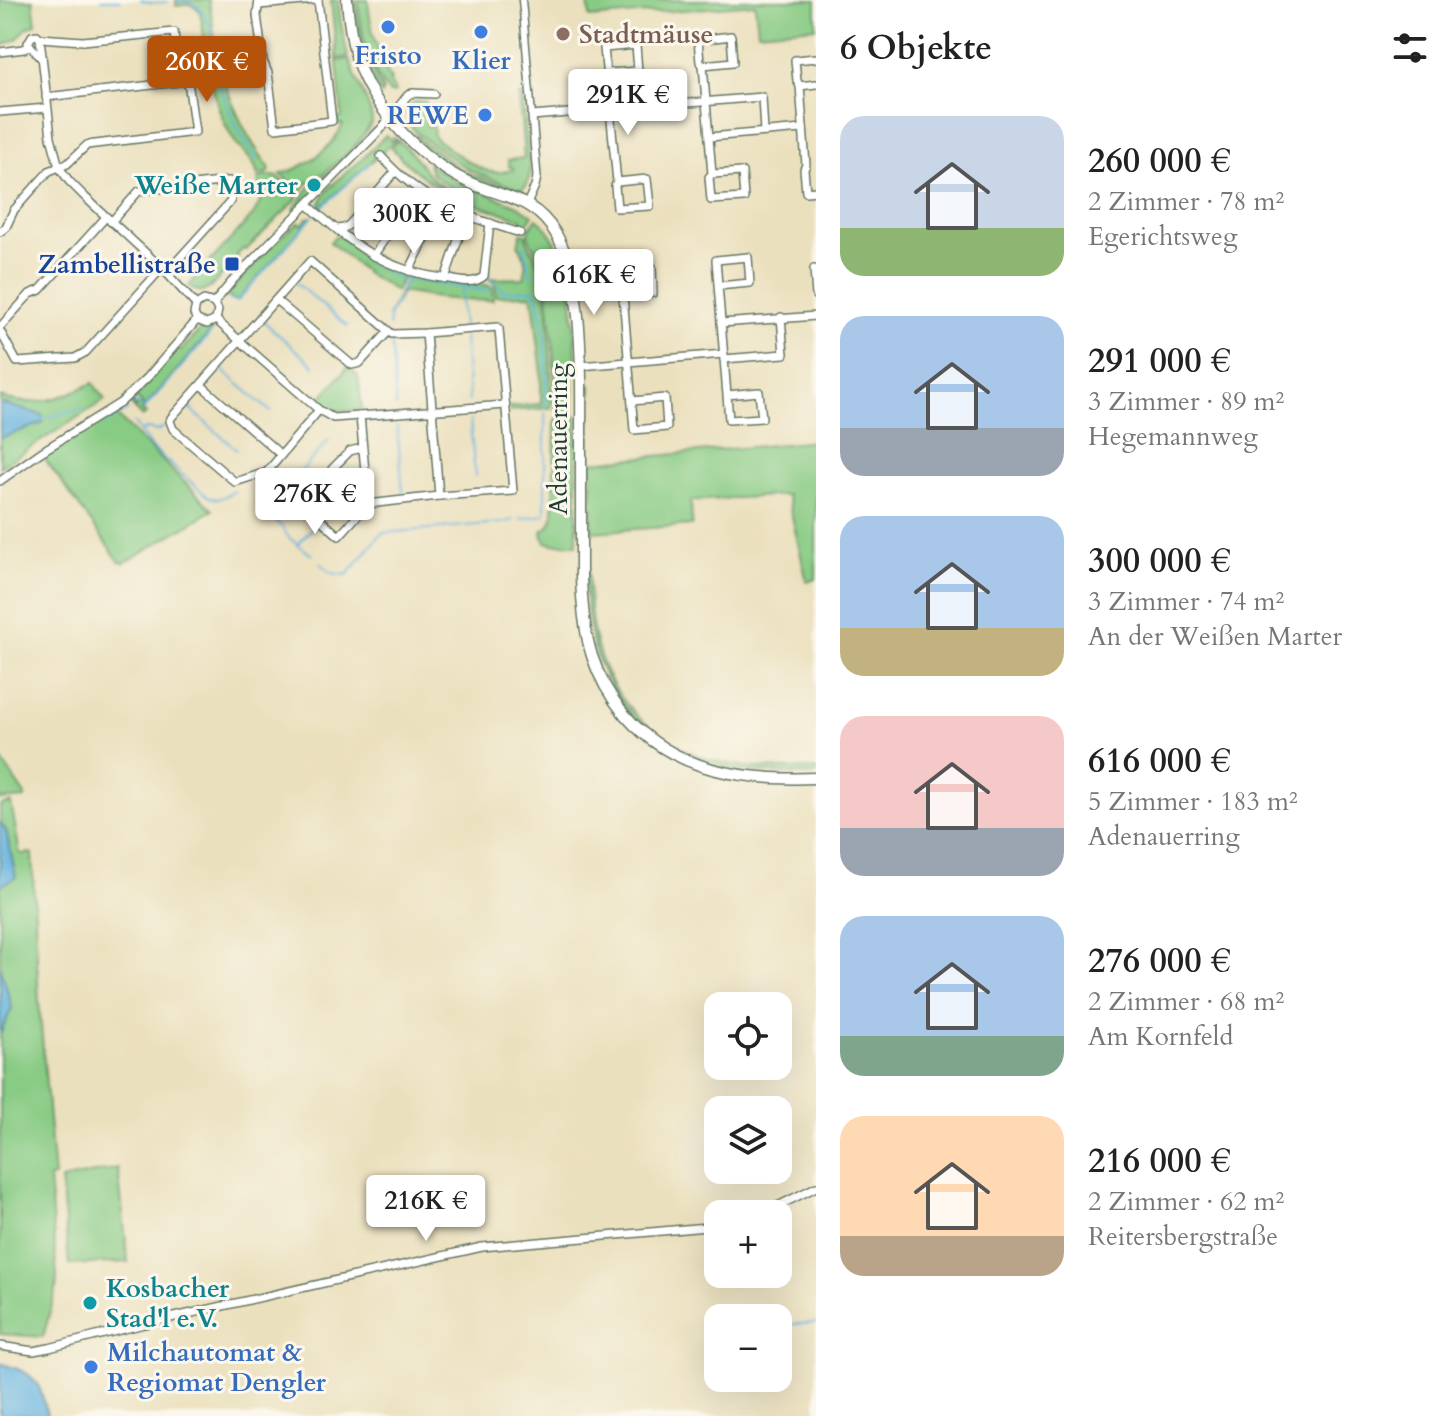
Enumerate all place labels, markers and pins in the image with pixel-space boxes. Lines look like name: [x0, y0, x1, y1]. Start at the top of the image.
place label: Stadtmäuse: [579, 17, 713, 52]
marker: Fristo: [379, 18, 397, 36]
marker: Klier: [472, 23, 490, 41]
marker: Stadtmäuse: [554, 25, 572, 43]
pin: 260K €: [142, 36, 272, 104]
place label: Fristo: [354, 38, 422, 73]
place label: Klier: [451, 43, 511, 78]
pin: 291K €: [563, 69, 693, 137]
place label: REWE: [387, 98, 469, 133]
marker: REWE: [476, 106, 494, 124]
place label: Weiße Marter: [133, 168, 299, 203]
marker: Weiße Marter: [305, 176, 323, 194]
pin: 300K €: [349, 188, 479, 256]
place label: Zambellistraße: [38, 247, 216, 282]
pin: 616K €: [529, 249, 659, 317]
marker: Zambellistraße: [223, 255, 241, 273]
pin: 276K €: [250, 468, 380, 536]
pin: 216K €: [361, 1175, 491, 1243]
place label: Kosbacher Stad'l e.V.: [106, 1271, 230, 1336]
marker: Kosbacher Stad'l e.V.: [81, 1294, 99, 1312]
place label: Milchautomat & Regiomat Dengler: [107, 1335, 327, 1400]
marker: Milchautomat & Regiomat Dengler: [82, 1358, 100, 1376]

